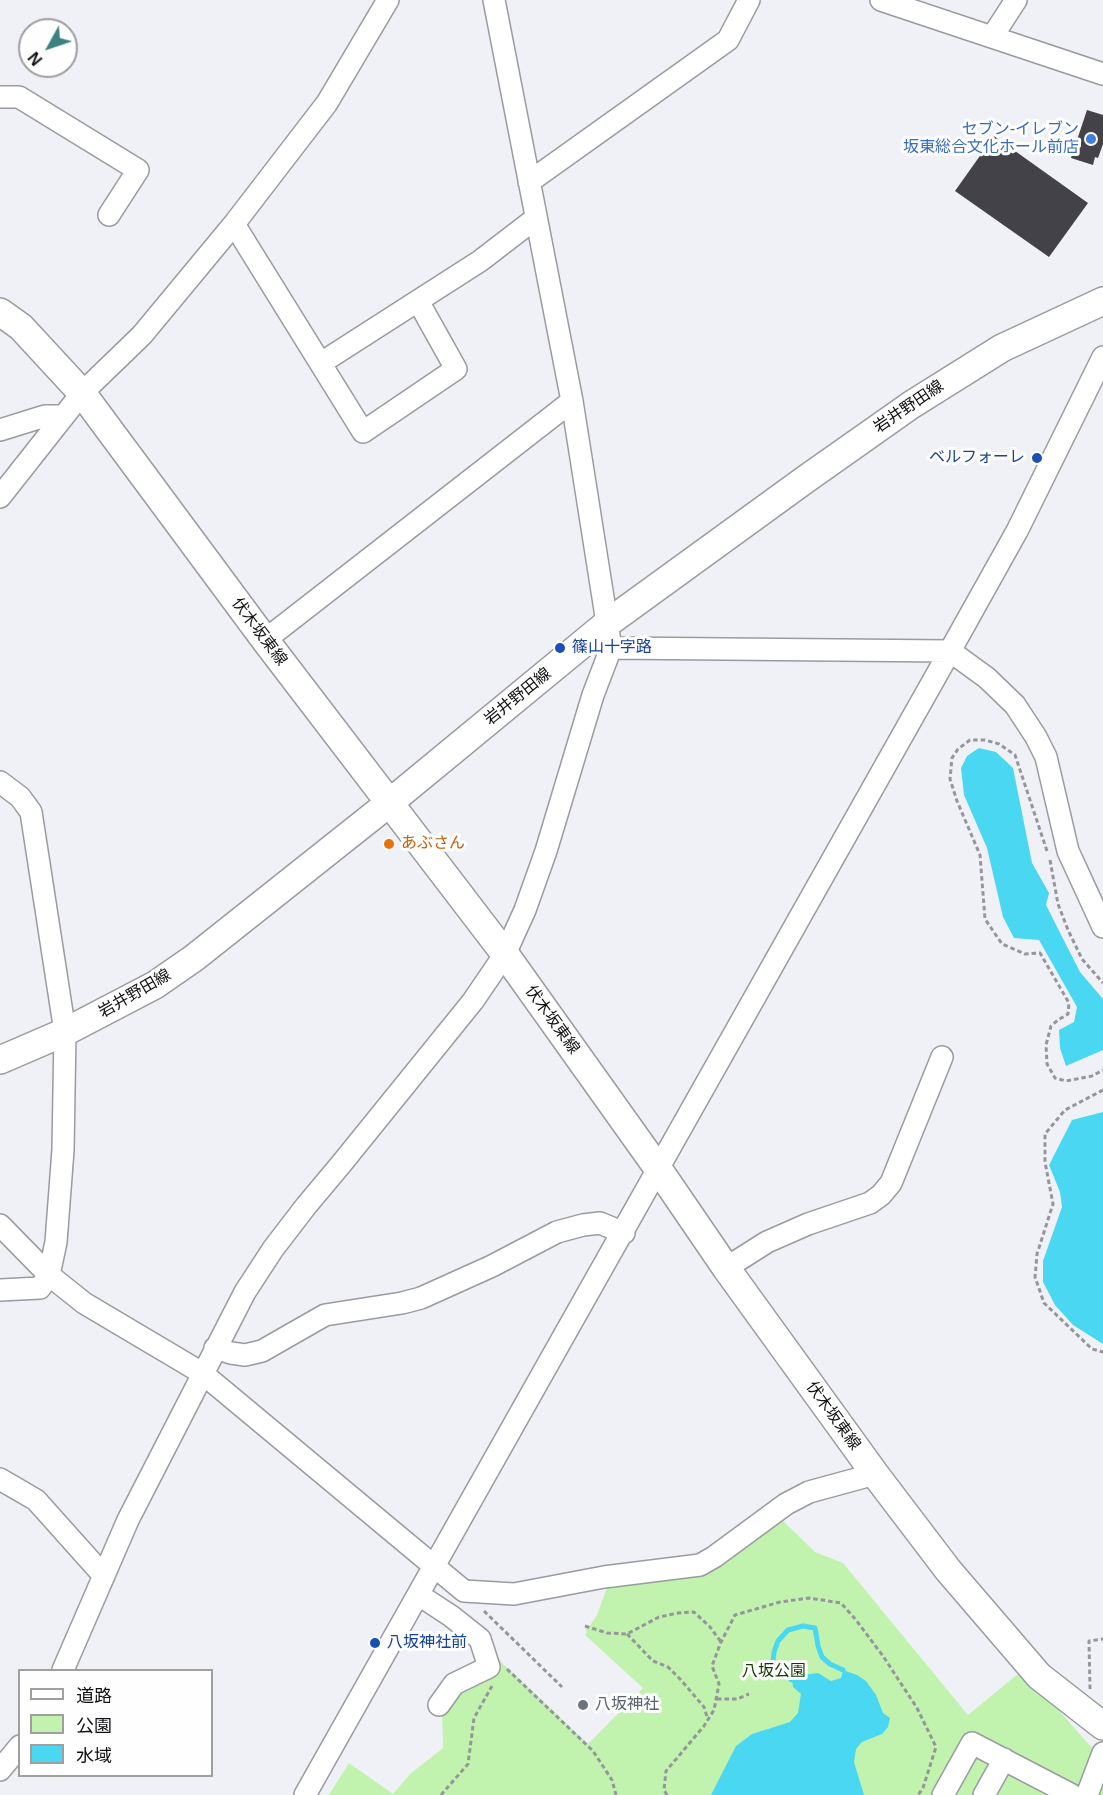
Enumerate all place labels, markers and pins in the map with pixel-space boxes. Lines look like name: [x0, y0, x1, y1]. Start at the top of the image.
place label: セブン-イレブン 坂東総合文化ホール前店: [903, 120, 1079, 158]
marker: セブン-イレブン 坂東総合文化ホール前店: [1084, 132, 1098, 146]
place label: ベルフォーレ: [929, 448, 1025, 468]
marker: ベルフォーレ: [1030, 451, 1044, 465]
place label: 篠山十字路: [572, 638, 652, 658]
marker: 篠山十字路: [553, 641, 567, 655]
place label: あぶさん: [401, 834, 465, 854]
marker: あぶさん: [382, 837, 396, 851]
place label: 八坂神社前: [387, 1633, 467, 1653]
marker: 八坂神社前: [368, 1636, 382, 1650]
place label: 八坂神社: [595, 1695, 659, 1715]
marker: 八坂神社: [576, 1698, 590, 1712]

